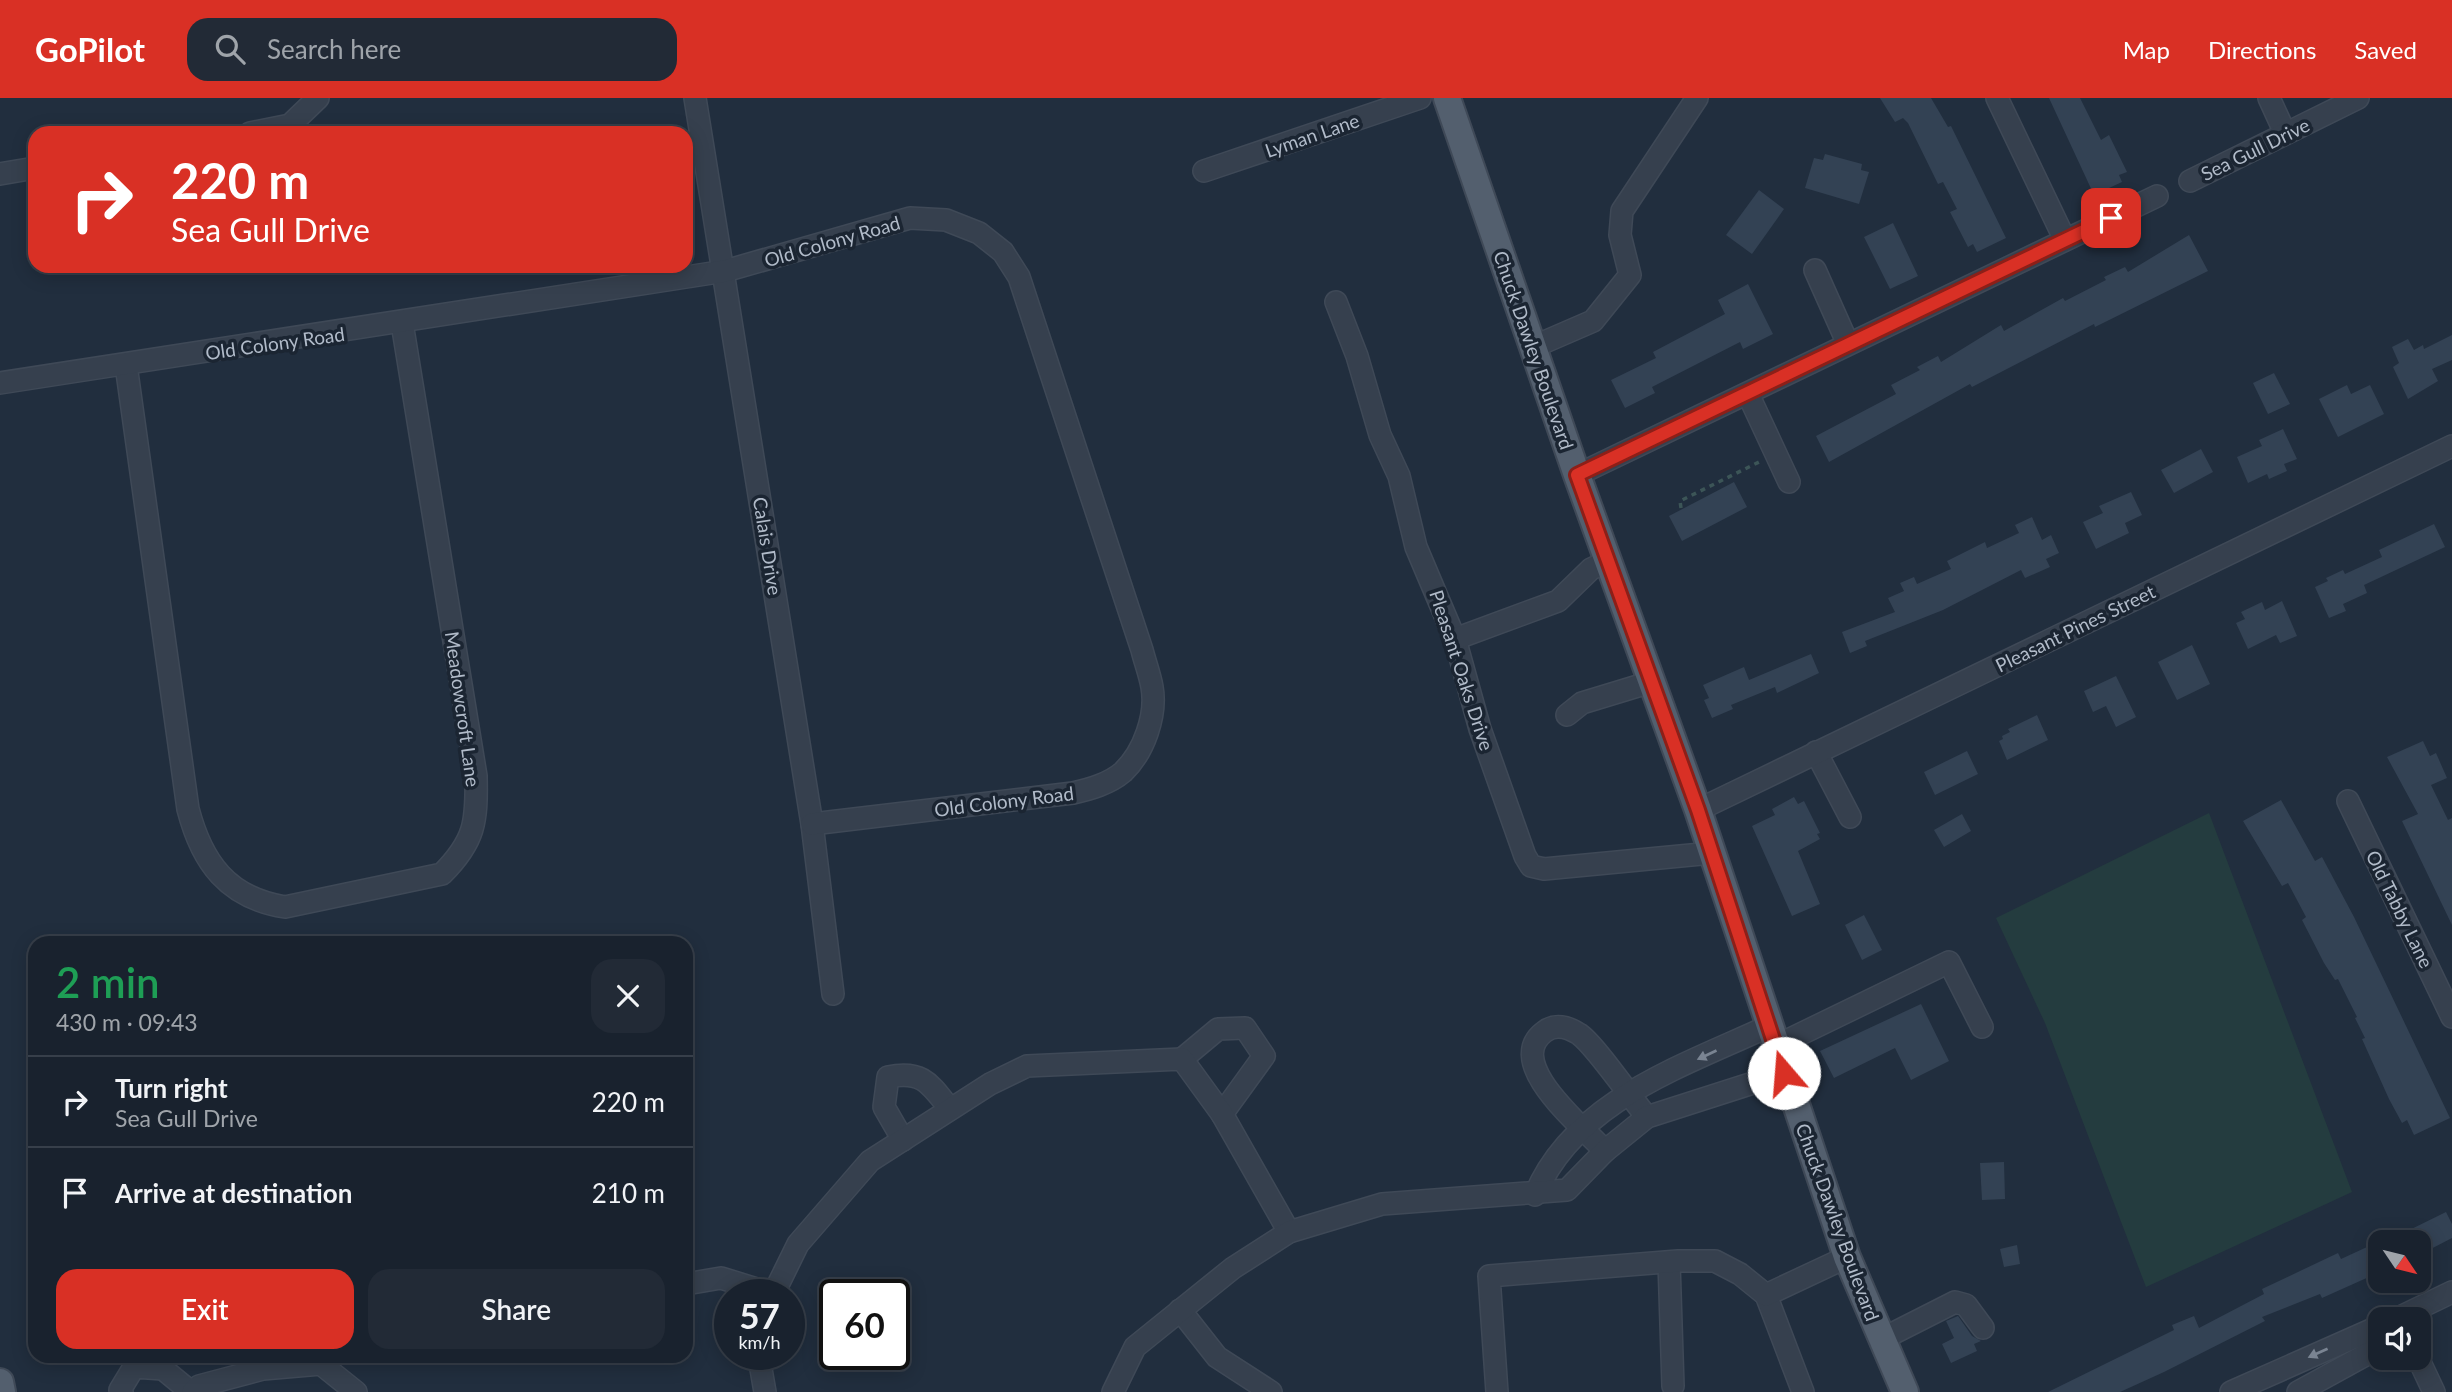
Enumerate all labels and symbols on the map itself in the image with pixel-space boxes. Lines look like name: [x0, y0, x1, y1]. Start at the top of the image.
street label: Lyman Lane: [1262, 108, 1362, 162]
street label: Sea Gull Drive: [2197, 113, 2313, 185]
pin: [2081, 188, 2141, 248]
street label: Old Colony Road: [761, 211, 903, 271]
street label: Chuck Dawley Boulevard: [1489, 248, 1579, 452]
street label: Old Colony Road: [204, 322, 346, 364]
street label: Calais Drive: [749, 495, 787, 597]
street label: Pleasant Pines Street: [1991, 579, 2159, 677]
street label: Pleasant Oaks Drive: [1425, 587, 1499, 753]
street label: Meadowcroft Lane: [441, 630, 485, 788]
street label: Old Colony Road: [933, 781, 1075, 821]
street label: Old Tabby Lane: [2362, 846, 2438, 972]
position arrow: [1747, 1036, 1821, 1110]
one-way arrow: [1697, 1049, 1717, 1060]
street label: Chuck Dawley Boulevard: [1792, 1120, 1884, 1324]
north arrow: [2368, 1230, 2431, 1293]
speed limit sign: 60: [819, 1279, 910, 1370]
one-way arrow: [2307, 1348, 2328, 1359]

